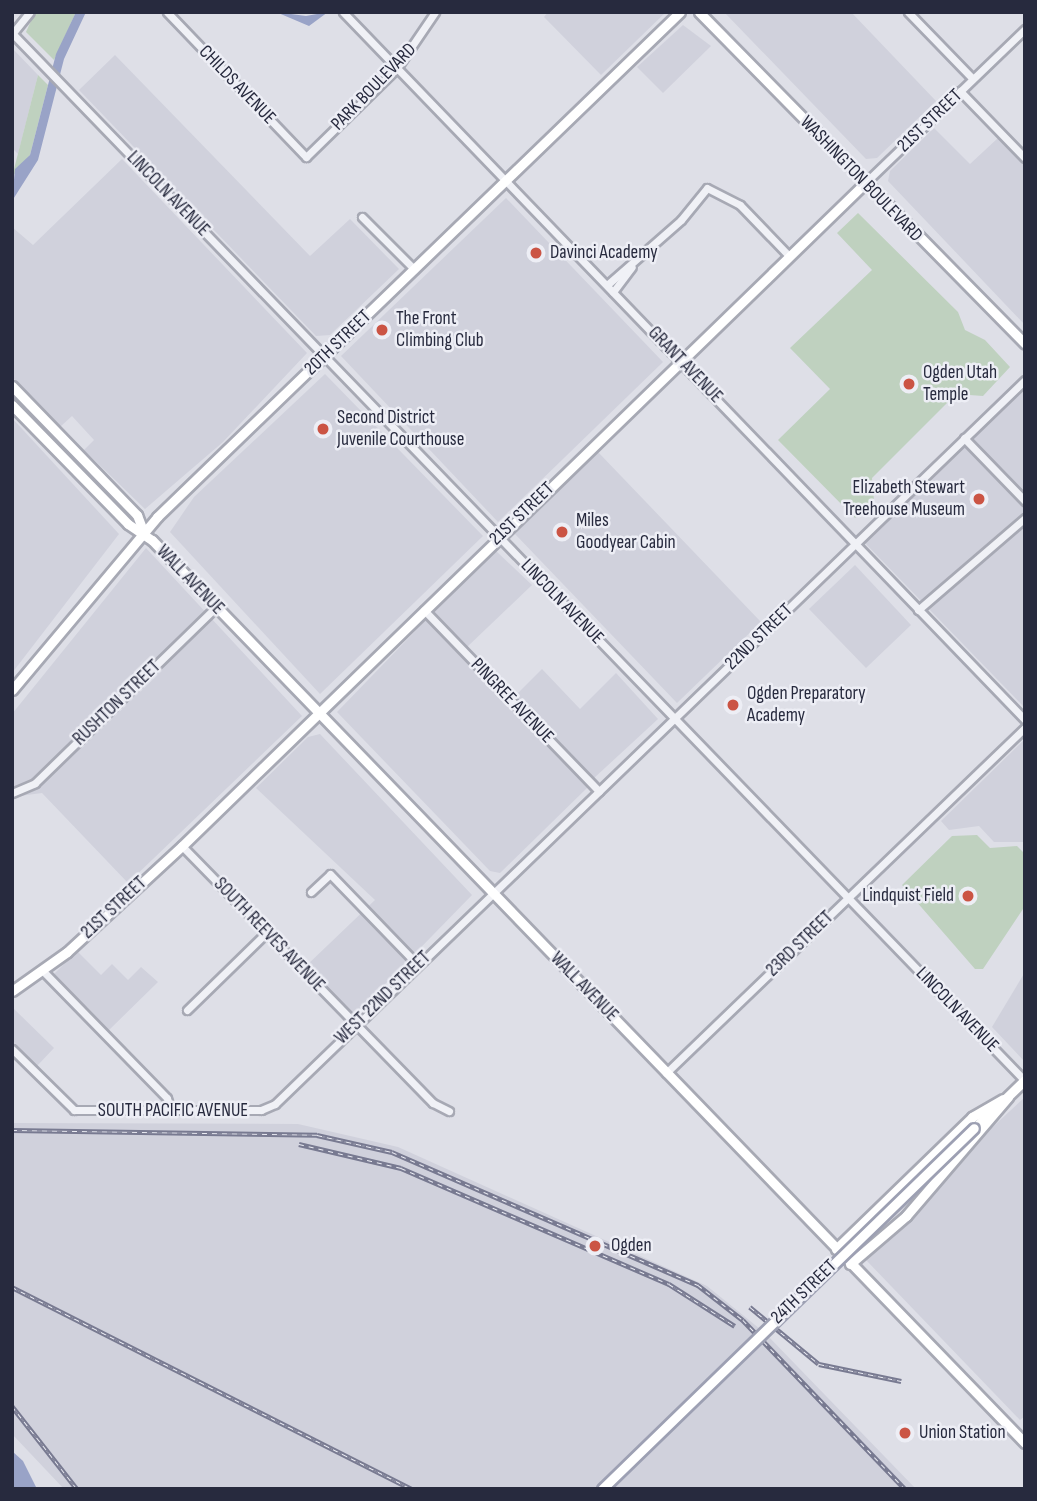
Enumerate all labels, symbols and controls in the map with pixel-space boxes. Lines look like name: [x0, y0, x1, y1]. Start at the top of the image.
street label: PARK BOULEVARD: [327, 39, 421, 135]
street label: CHILDS AVENUE: [194, 41, 280, 129]
street label: 21ST STREET: [893, 85, 967, 157]
street label: WASHINGTON BOULEVARD: [795, 111, 927, 247]
street label: LINCOLN AVENUE: [122, 147, 214, 241]
place label: Davinci Academy: [550, 242, 658, 264]
marker: Davinci Academy: [528, 245, 544, 261]
street label: 20TH STREET: [300, 306, 376, 380]
place label: The Front Climbing Club: [396, 308, 484, 352]
marker: The Front Climbing Club: [374, 322, 390, 338]
street label: GRANT AVENUE: [643, 322, 727, 408]
place label: Ogden Utah Temple: [923, 362, 997, 406]
marker: Ogden Utah Temple: [901, 376, 917, 392]
place label: Second District Juvenile Courthouse: [337, 407, 464, 451]
marker: Second District Juvenile Courthouse: [315, 421, 331, 437]
place label: Elizabeth Stewart Treehouse Museum: [843, 477, 965, 521]
street label: 21ST STREET: [485, 478, 559, 550]
marker: Elizabeth Stewart Treehouse Museum: [971, 491, 987, 507]
place label: Miles Goodyear Cabin: [576, 510, 676, 554]
marker: Miles Goodyear Cabin: [554, 524, 570, 540]
street label: WALL AVENUE: [151, 540, 229, 620]
street label: LINCOLN AVENUE: [516, 555, 608, 649]
street label: 22ND STREET: [720, 599, 798, 675]
street label: PINGREE AVENUE: [466, 654, 558, 748]
street label: RUSHTON STREET: [68, 655, 166, 751]
place label: Ogden Preparatory Academy: [747, 683, 865, 727]
marker: Ogden Preparatory Academy: [725, 697, 741, 713]
street label: 21ST STREET: [77, 872, 151, 944]
street label: SOUTH REEVES AVENUE: [209, 873, 329, 997]
place label: Lindquist Field: [862, 885, 954, 907]
marker: Lindquist Field: [960, 888, 976, 904]
street label: 23RD STREET: [762, 906, 838, 982]
street label: WEST 22ND STREET: [330, 947, 436, 1049]
street label: WALL AVENUE: [545, 947, 623, 1027]
street label: LINCOLN AVENUE: [911, 963, 1003, 1057]
street label: SOUTH PACIFIC AVENUE: [98, 1100, 248, 1122]
place label: Ogden: [611, 1235, 652, 1257]
marker: Ogden: [585, 1236, 605, 1256]
street label: 24TH STREET: [766, 1255, 842, 1329]
place label: Union Station: [919, 1422, 1006, 1444]
marker: Union Station: [897, 1425, 913, 1441]

